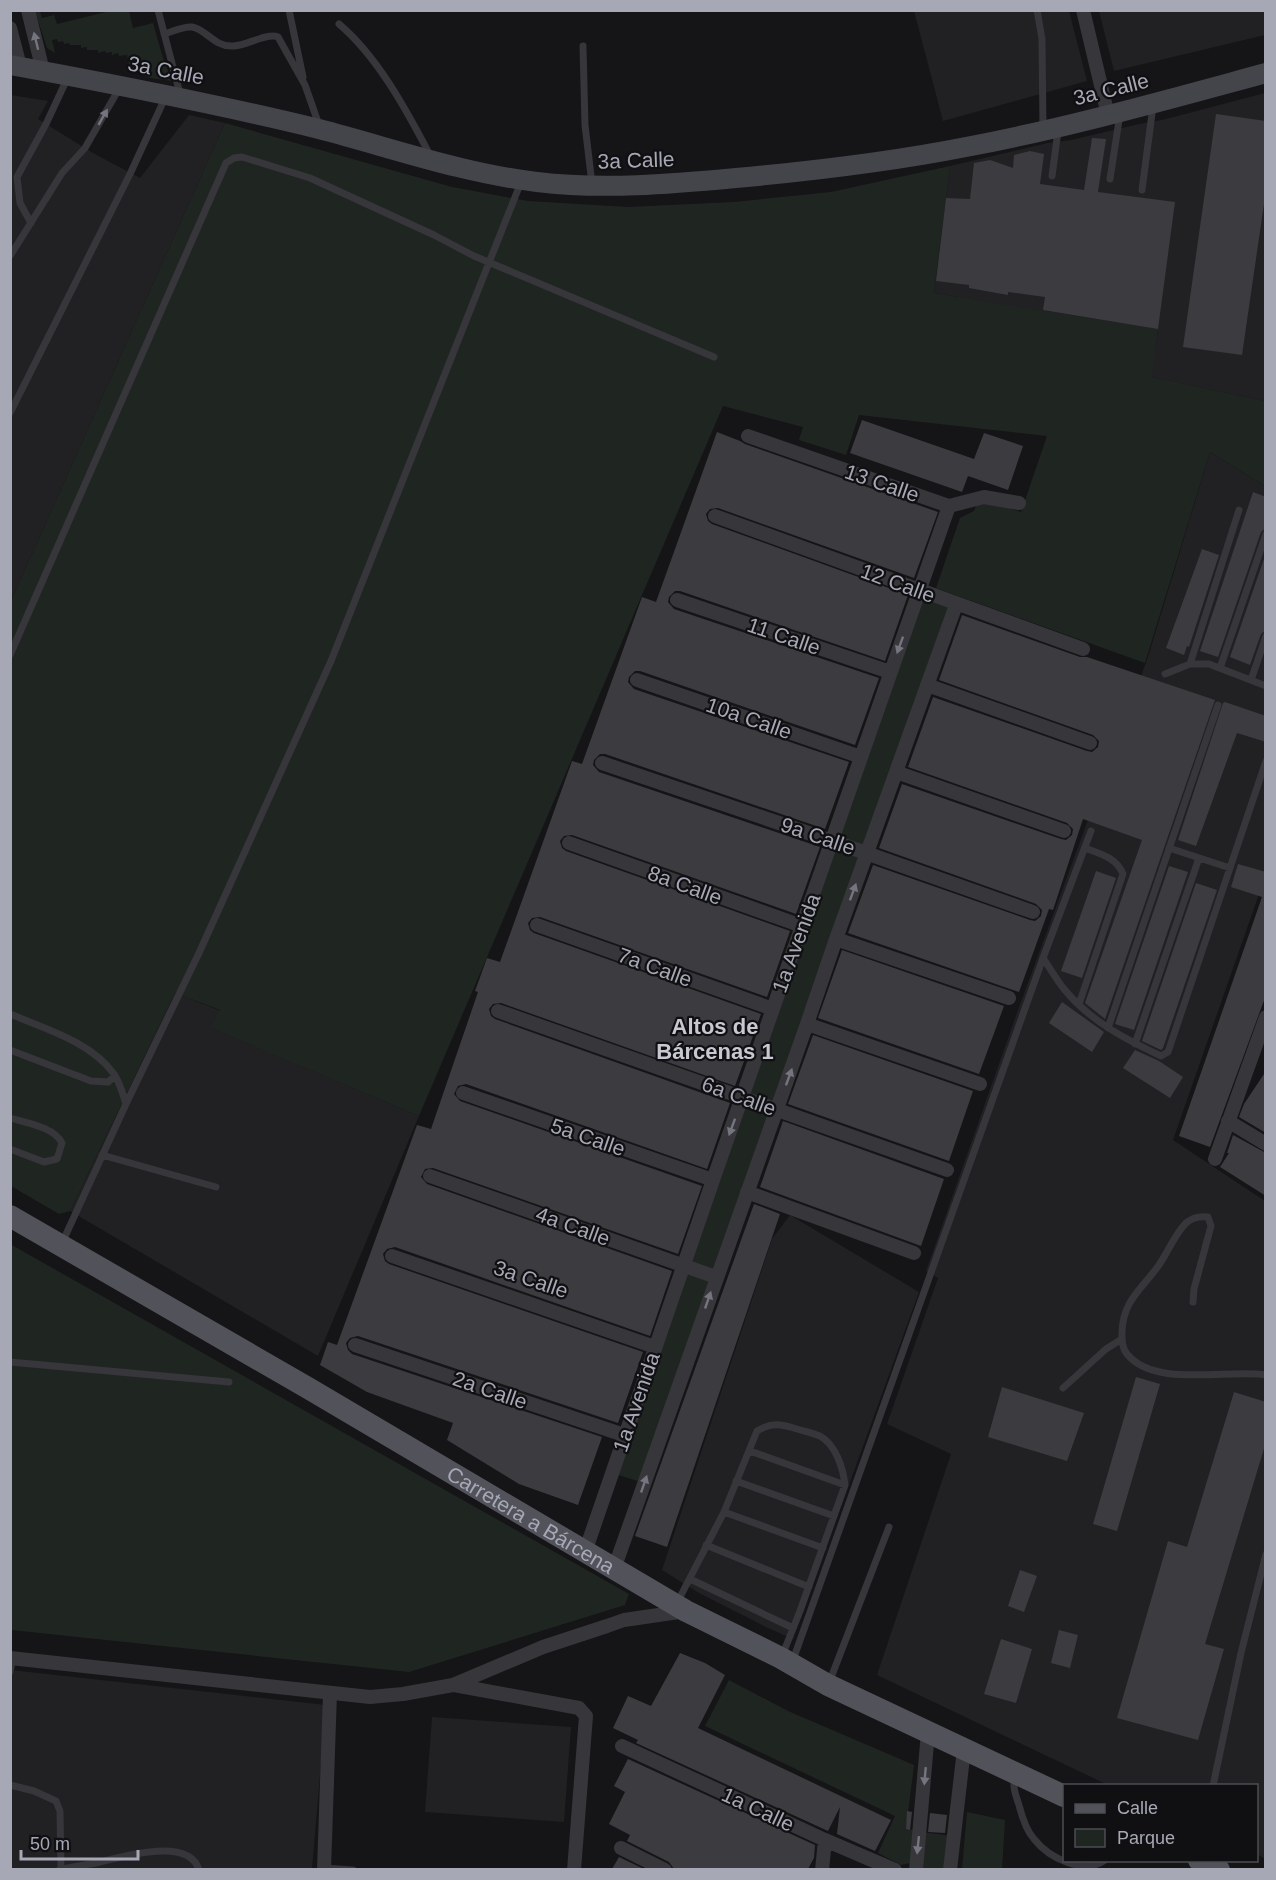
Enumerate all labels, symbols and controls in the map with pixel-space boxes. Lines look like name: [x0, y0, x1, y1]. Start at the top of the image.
one-way arrow: [30, 31, 40, 50]
street label: 3a Calle: [126, 51, 206, 89]
street label: 3a Calle: [1071, 69, 1151, 109]
one-way arrow: [98, 108, 108, 125]
street label: 3a Calle: [597, 147, 675, 173]
street label: 13 Calle: [842, 460, 922, 506]
street label: 12 Calle: [858, 559, 938, 607]
street label: 11 Calle: [745, 613, 823, 659]
one-way arrow: [894, 636, 904, 654]
street label: 10a Calle: [703, 693, 795, 743]
street label: 9a Calle: [778, 813, 858, 859]
street label: 8a Calle: [645, 861, 725, 909]
one-way arrow: [848, 883, 858, 901]
street label: 1a Avenida: [767, 890, 825, 996]
street label: 7a Calle: [615, 943, 695, 991]
district label: Altos de Bárcenas 1: [656, 1014, 774, 1064]
one-way arrow: [784, 1067, 794, 1085]
street label: 6a Calle: [699, 1072, 779, 1120]
street label: 5a Calle: [548, 1114, 628, 1160]
one-way arrow: [726, 1118, 736, 1136]
street label: 4a Calle: [533, 1202, 613, 1250]
street label: 3a Calle: [491, 1256, 571, 1302]
one-way arrow: [704, 1290, 714, 1308]
street label: 1a Avenida: [608, 1349, 664, 1455]
street label: 2a Calle: [450, 1367, 530, 1413]
street label: Carretera a Bárcena: [443, 1461, 619, 1578]
one-way arrow: [640, 1475, 650, 1493]
one-way arrow: [920, 1767, 929, 1786]
street label: 1a Calle: [718, 1782, 798, 1836]
legend: [1063, 1784, 1258, 1862]
text: Calle: [1117, 1798, 1158, 1818]
scale bar: [21, 1823, 138, 1861]
text: Parque: [1117, 1828, 1175, 1848]
text: 50 m: [30, 1834, 70, 1854]
one-way arrow: [914, 1836, 923, 1855]

